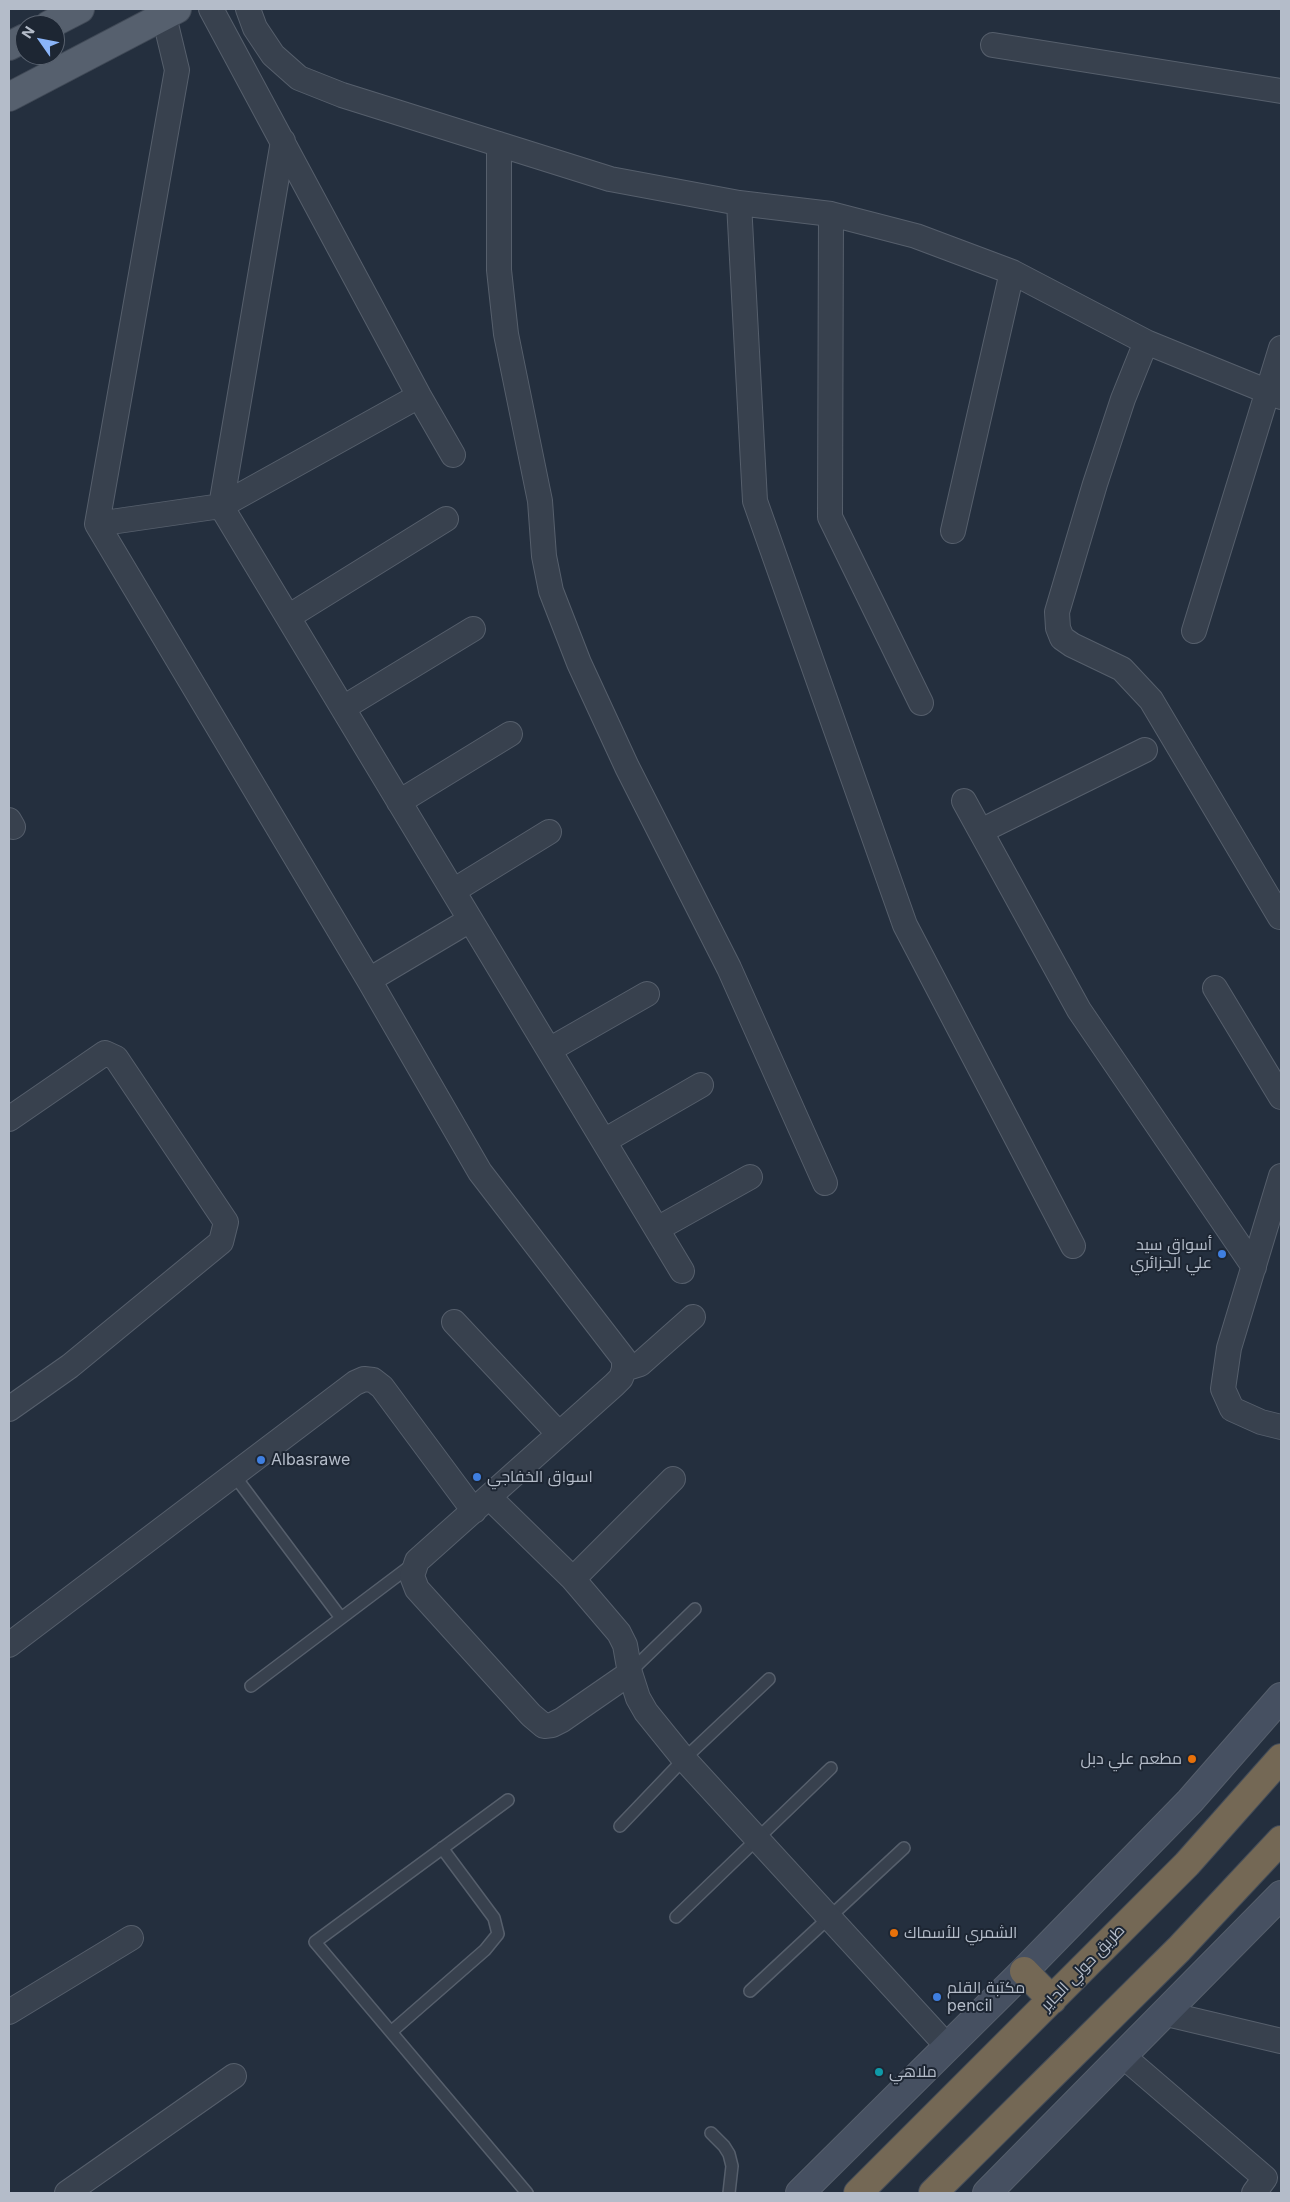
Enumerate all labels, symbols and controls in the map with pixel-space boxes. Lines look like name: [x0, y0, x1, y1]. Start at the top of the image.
north arrow: [15, 15, 65, 65]
text: N: [18, 23, 38, 41]
place label: أسواق سيد علي الجزائري: [1130, 1235, 1212, 1273]
marker: أسواق سيد علي الجزائري: [1216, 1248, 1228, 1260]
place label: Albasrawe: [271, 1450, 350, 1470]
marker: Albasrawe: [255, 1454, 267, 1466]
place label: اسواق الخفاجي: [487, 1467, 593, 1487]
marker: اسواق الخفاجي: [471, 1471, 483, 1483]
place label: مطعم علي دبل: [1081, 1749, 1182, 1769]
marker: مطعم علي دبل: [1186, 1753, 1198, 1765]
street label: طريق حولي الجاير: [1037, 1921, 1129, 2015]
place label: الشمري للأسماك: [904, 1923, 1017, 1943]
marker: الشمري للأسماك: [888, 1927, 900, 1939]
place label: مكتبة القلم pencil: [947, 1978, 1025, 2016]
marker: مكتبة القلم pencil: [931, 1991, 943, 2003]
place label: ملاهي: [889, 2062, 937, 2082]
marker: ملاهي: [873, 2066, 885, 2078]

